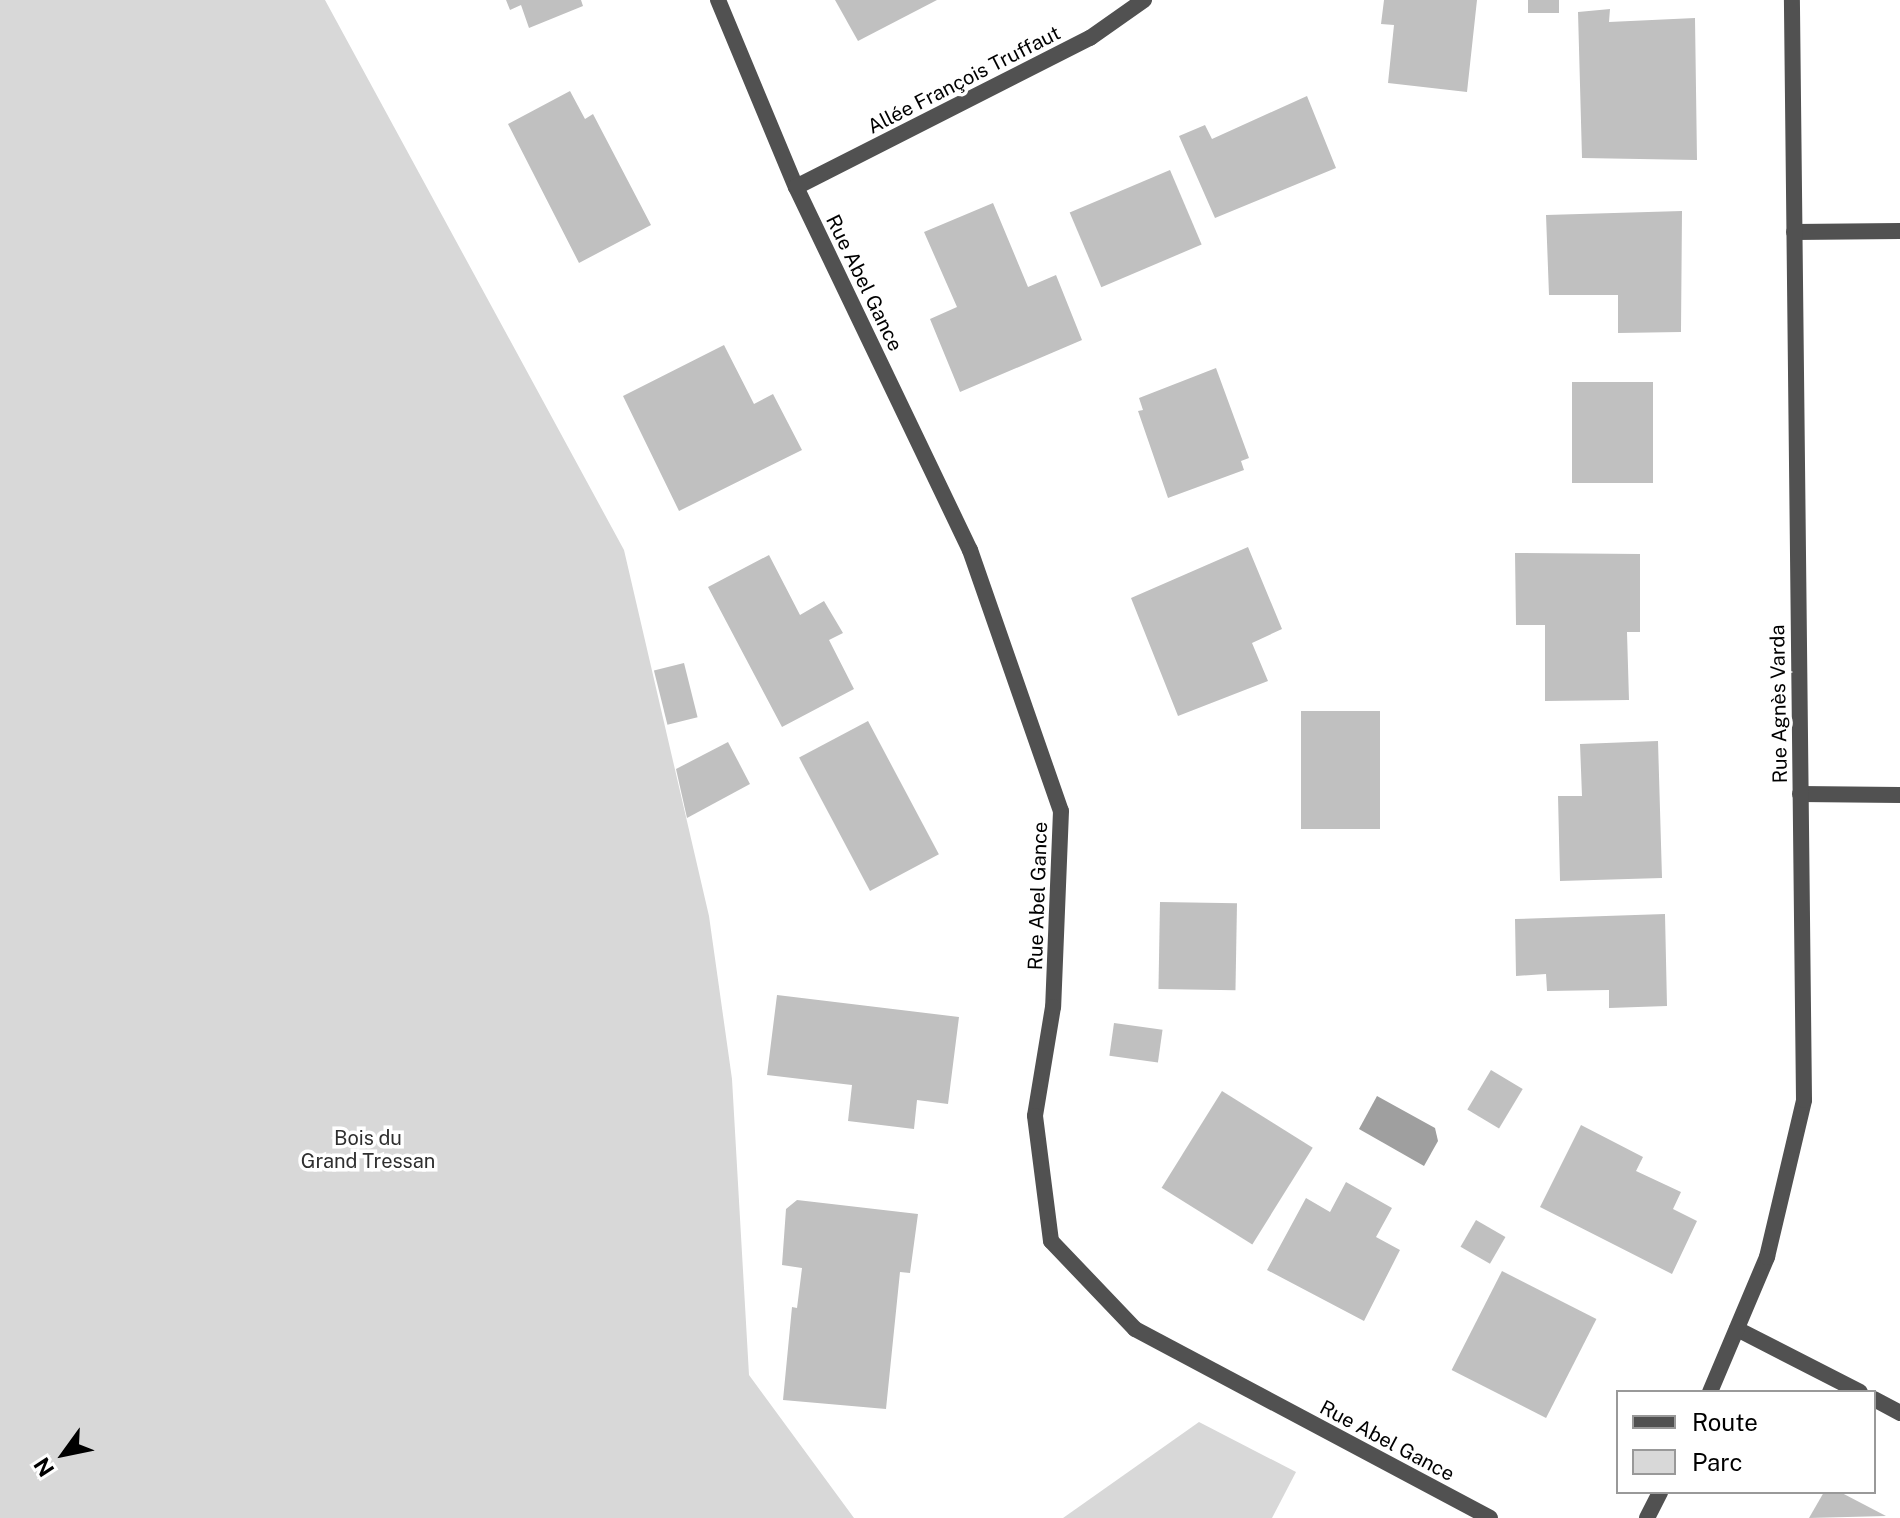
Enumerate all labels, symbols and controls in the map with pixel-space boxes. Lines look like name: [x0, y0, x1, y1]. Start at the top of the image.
street label: Allée François Truffaut: [863, 21, 1065, 139]
street label: Rue Abel Gance: [821, 211, 907, 355]
street label: Rue Agnès Varda: [1766, 624, 1792, 784]
street label: Rue Abel Gance: [1023, 821, 1053, 971]
park label: Bois du Grand Tressan: [301, 1127, 435, 1174]
legend: [1616, 1390, 1876, 1494]
street label: Rue Abel Gance: [1316, 1395, 1458, 1487]
text: Route: [1692, 1408, 1758, 1436]
north arrow: [24, 1414, 104, 1494]
text: Parc: [1692, 1448, 1743, 1476]
text: N: [28, 1453, 59, 1481]

